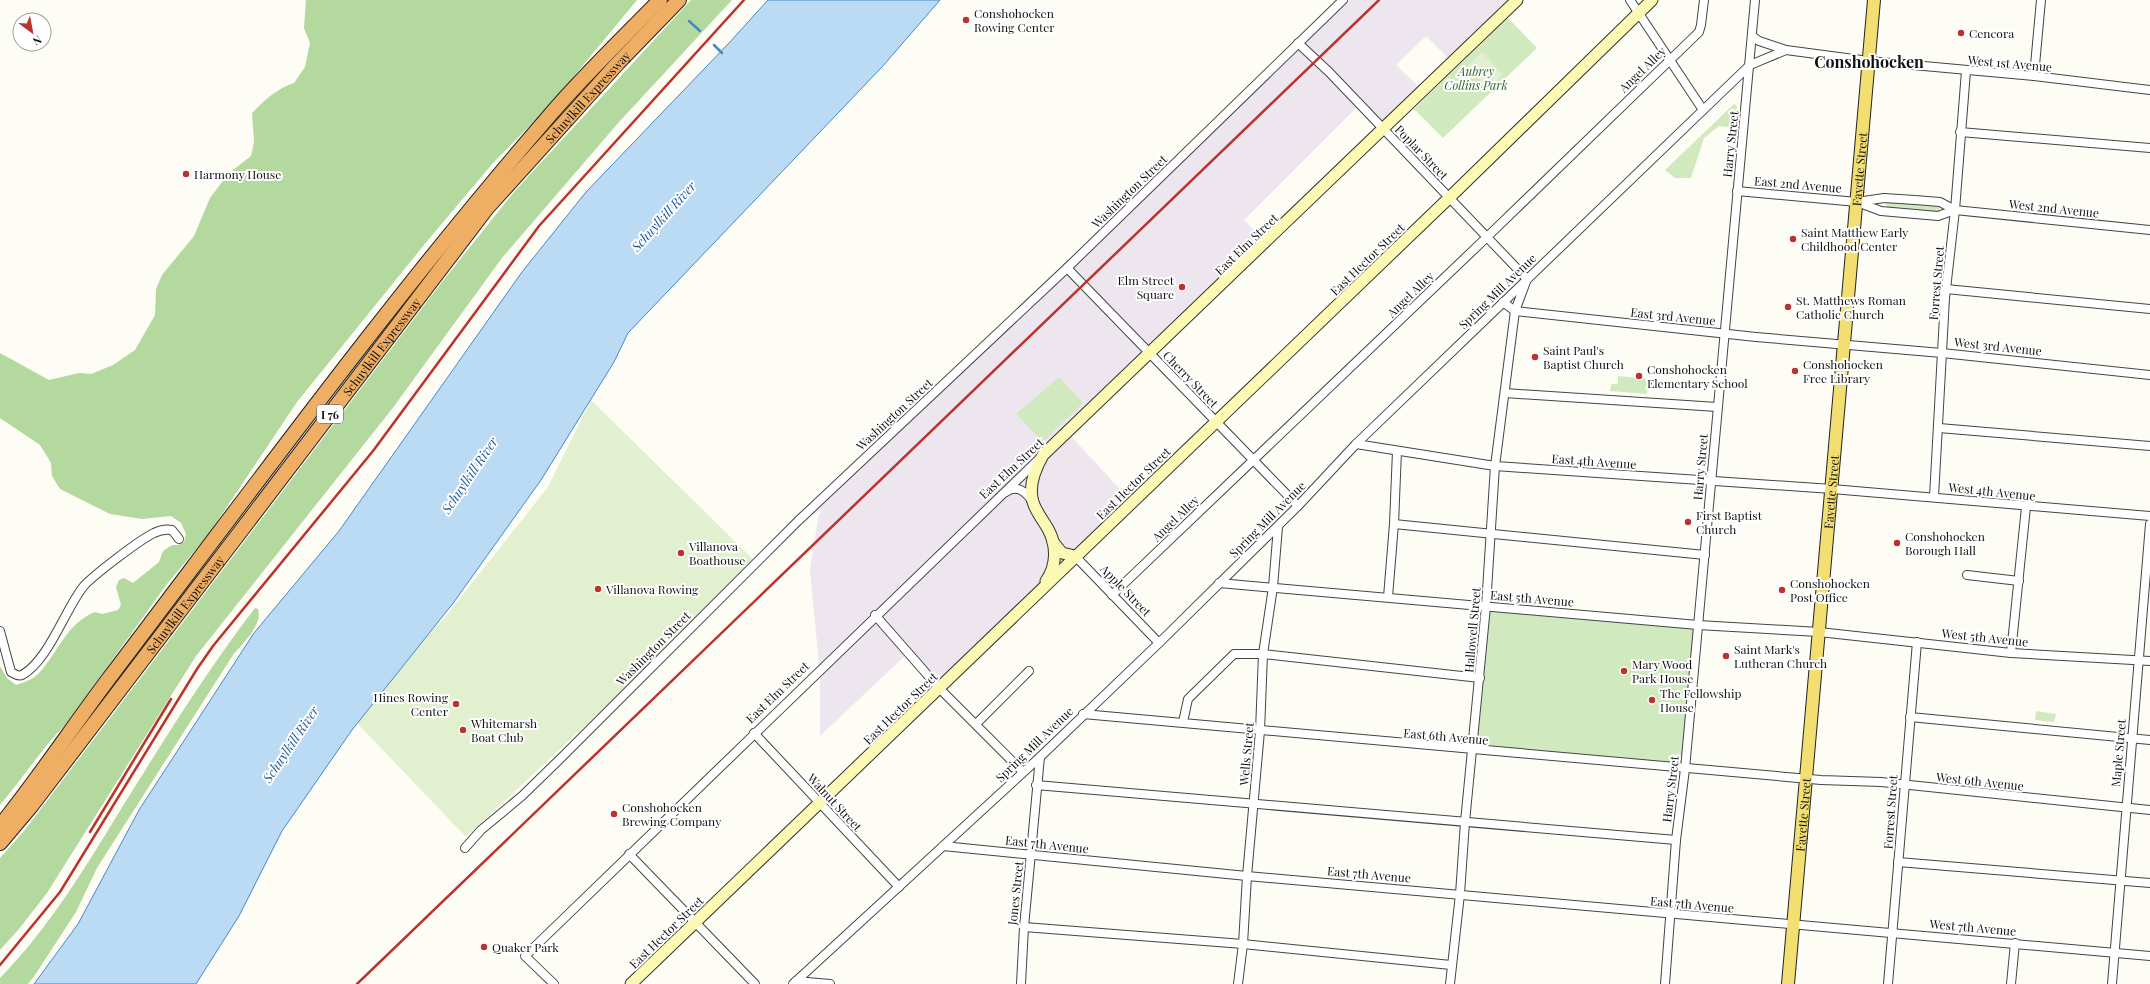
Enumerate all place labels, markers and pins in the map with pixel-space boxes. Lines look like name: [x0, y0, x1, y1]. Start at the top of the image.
place label: Conshohocken Rowing Center: [974, 5, 1055, 35]
marker: Conshohocken Rowing Center: [961, 15, 971, 25]
place label: Cencora: [1969, 25, 2014, 41]
marker: Cencora: [1956, 28, 1966, 38]
place label: Harmony House: [194, 166, 281, 182]
marker: Harmony House: [181, 169, 191, 179]
place label: Saint Matthew Early Childhood Center: [1801, 224, 1908, 254]
marker: Saint Matthew Early Childhood Center: [1788, 234, 1798, 244]
place label: Elm Street Square: [1117, 272, 1175, 302]
marker: Elm Street Square: [1177, 282, 1187, 292]
place label: St. Matthews Roman Catholic Church: [1796, 292, 1906, 322]
marker: St. Matthews Roman Catholic Church: [1783, 302, 1793, 312]
place label: Saint Paul's Baptist Church: [1543, 342, 1624, 372]
marker: Saint Paul's Baptist Church: [1530, 352, 1540, 362]
place label: Conshohocken Free Library: [1803, 356, 1883, 386]
place label: Conshohocken Elementary School: [1647, 361, 1748, 391]
marker: Conshohocken Free Library: [1790, 366, 1800, 376]
marker: Conshohocken Elementary School: [1634, 371, 1644, 381]
place label: First Baptist Church: [1696, 507, 1763, 537]
marker: First Baptist Church: [1683, 517, 1693, 527]
place label: Conshohocken Borough Hall: [1905, 528, 1985, 558]
place label: Villanova Boathouse: [688, 538, 745, 568]
marker: Conshohocken Borough Hall: [1892, 538, 1902, 548]
marker: Villanova Boathouse: [676, 548, 686, 558]
place label: Conshohocken Post Office: [1790, 575, 1870, 605]
place label: Villanova Rowing: [605, 581, 699, 597]
marker: Villanova Rowing: [593, 584, 603, 594]
marker: Conshohocken Post Office: [1777, 585, 1787, 595]
place label: Saint Mark's Lutheran Church: [1734, 641, 1827, 671]
marker: Saint Mark's Lutheran Church: [1721, 651, 1731, 661]
place label: Mary Wood Park House: [1632, 656, 1693, 686]
marker: Mary Wood Park House: [1619, 666, 1629, 676]
place label: The Fellowship House: [1660, 685, 1741, 715]
place label: Hines Rowing Center: [373, 689, 449, 719]
marker: The Fellowship House: [1647, 695, 1657, 705]
marker: Hines Rowing Center: [451, 699, 461, 709]
place label: Whitemarsh Boat Club: [470, 715, 537, 745]
marker: Whitemarsh Boat Club: [458, 725, 468, 735]
place label: Conshohocken Brewing Company: [622, 799, 721, 829]
marker: Conshohocken Brewing Company: [609, 809, 619, 819]
place label: Quaker Park: [492, 939, 559, 955]
marker: Quaker Park: [479, 942, 489, 952]

